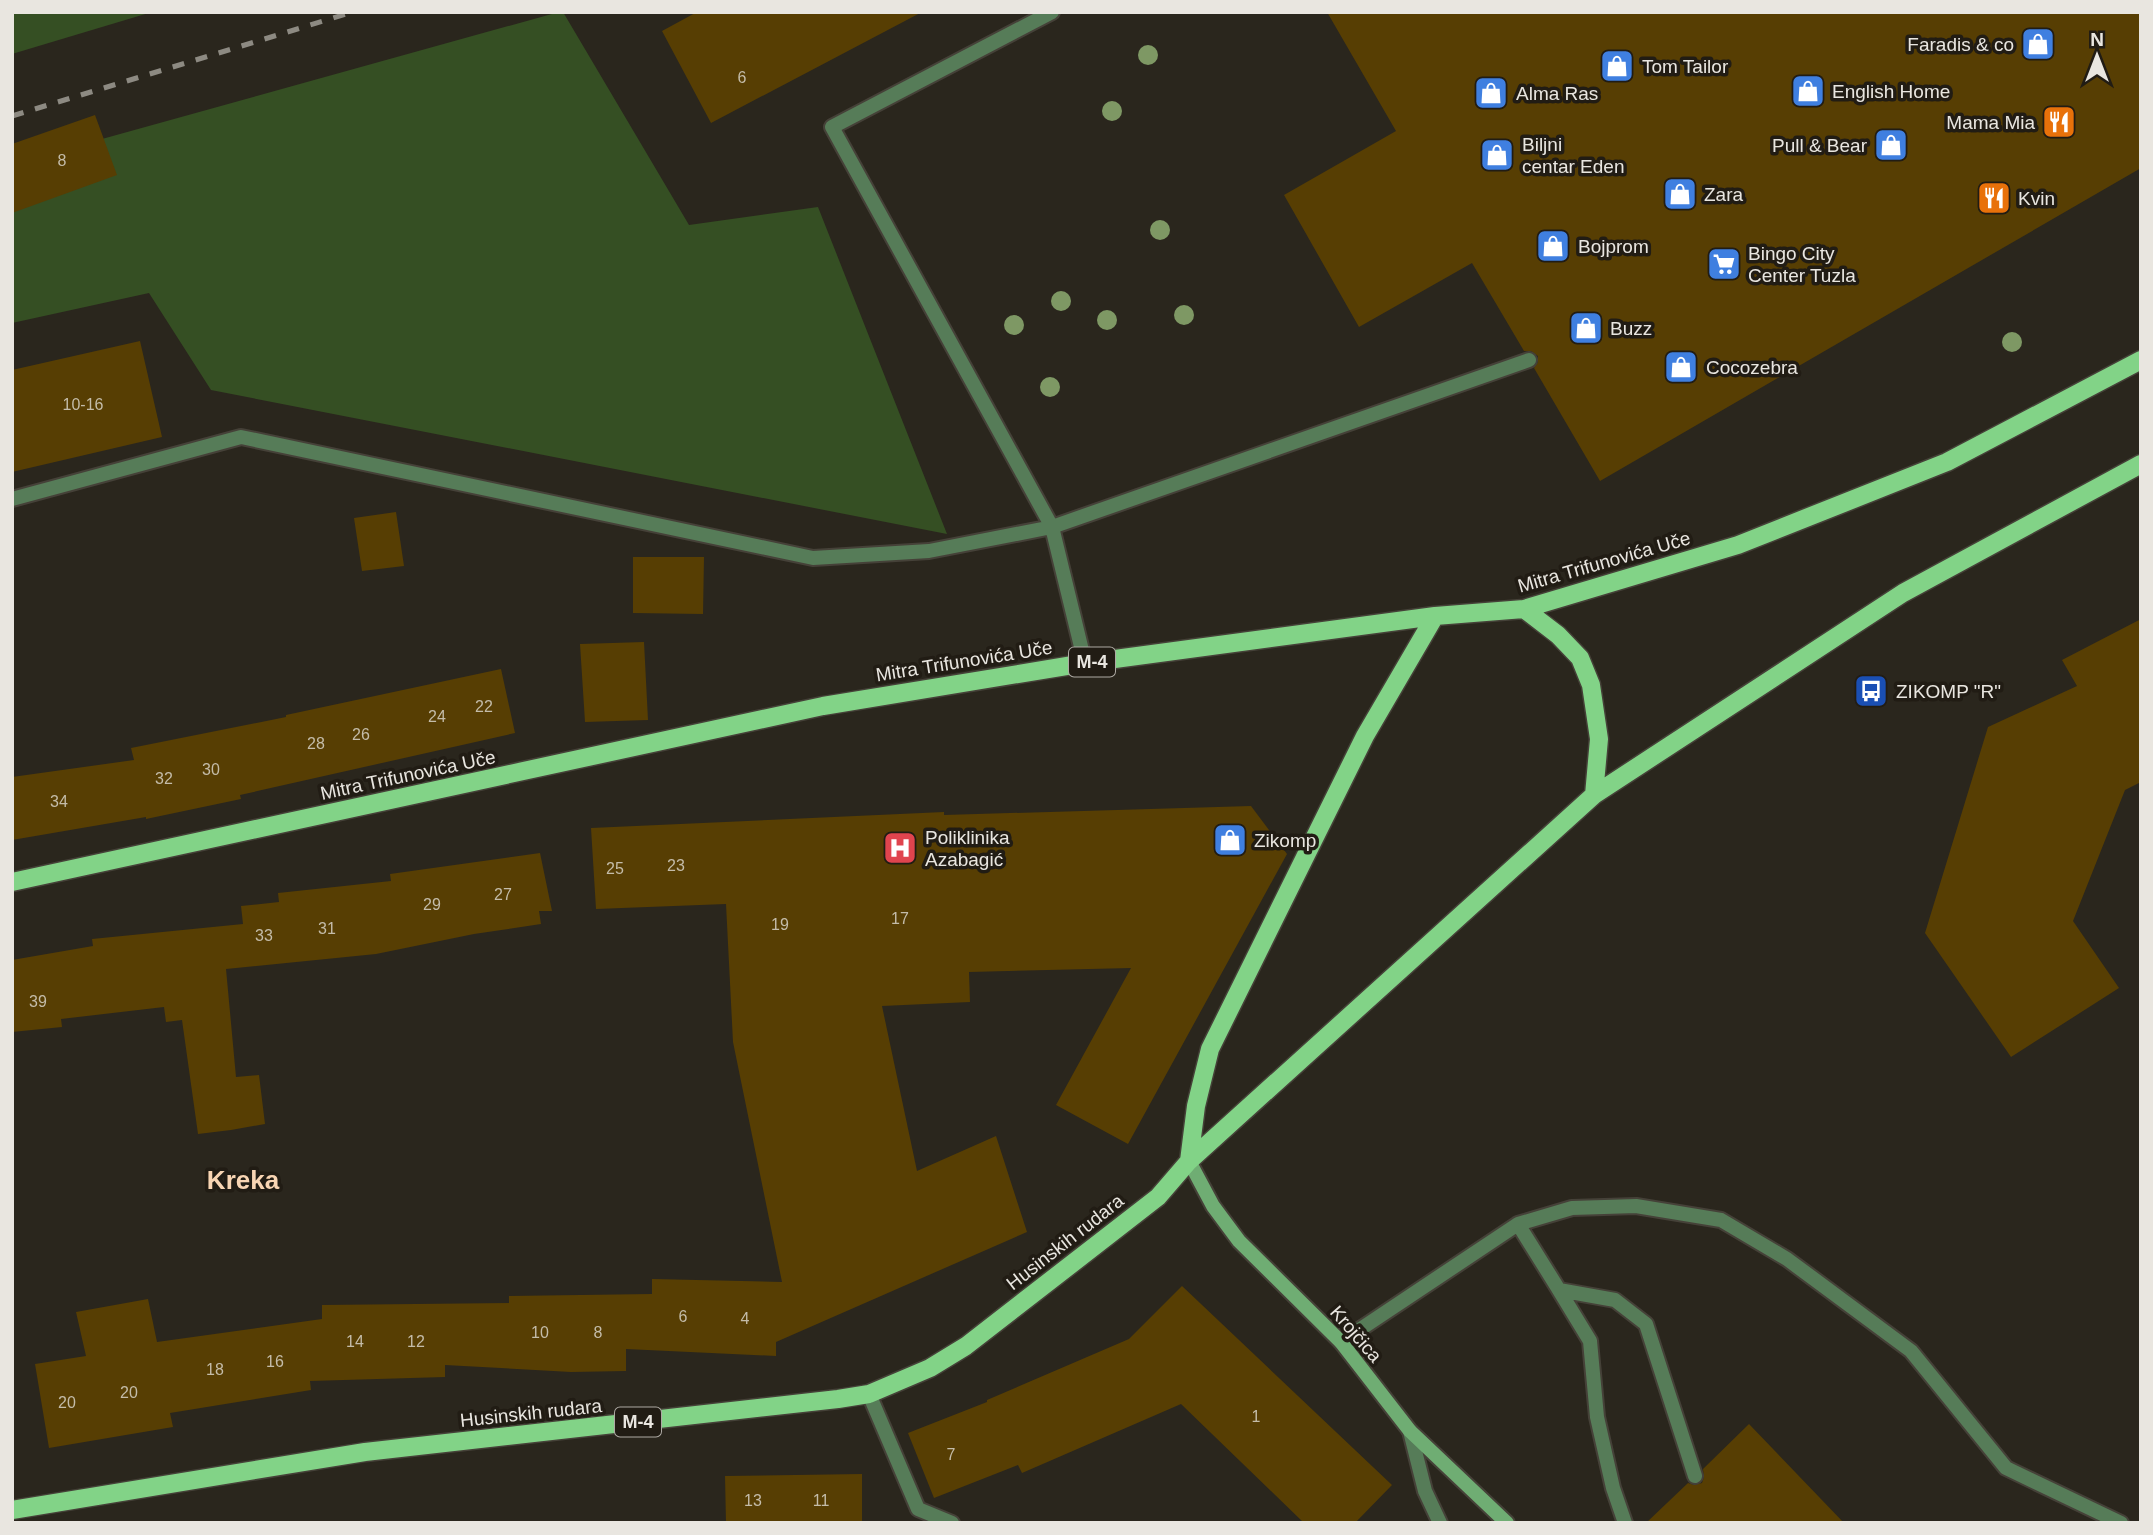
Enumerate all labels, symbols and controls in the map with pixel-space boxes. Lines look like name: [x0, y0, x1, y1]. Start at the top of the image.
north arrow: [2062, 21, 2132, 91]
shop icon: Faradis & co: [2019, 25, 2057, 63]
text: N: [2090, 29, 2104, 50]
place label: Faradis & co: [1907, 34, 2014, 55]
shop icon: Tom Tailor: [1598, 47, 1636, 85]
place label: Tom Tailor: [1642, 56, 1729, 77]
house number: 6: [738, 69, 747, 86]
shop icon: English Home: [1789, 72, 1827, 110]
shop icon: Alma Ras: [1472, 74, 1510, 112]
place label: English Home: [1832, 81, 1950, 102]
place label: Alma Ras: [1516, 83, 1598, 104]
restaurant icon: Mama Mia: [2040, 103, 2078, 141]
place label: Mama Mia: [1946, 112, 2035, 133]
shop icon: Pull & Bear: [1872, 126, 1910, 164]
place label: Biljni centar Eden: [1522, 134, 1624, 177]
place label: Pull & Bear: [1772, 135, 1868, 156]
shop icon: Biljni centar Eden: [1478, 136, 1516, 174]
house number: 8: [58, 152, 67, 169]
shop icon: Zara: [1661, 175, 1699, 213]
restaurant icon: Kvin: [1975, 179, 2013, 217]
place label: Zara: [1704, 184, 1744, 205]
place label: Kvin: [2018, 188, 2055, 209]
shop icon: Bojprom: [1534, 227, 1572, 265]
place label: Bojprom: [1578, 236, 1649, 257]
place label: Bingo City Center Tuzla: [1748, 243, 1856, 286]
supermarket icon: Bingo City Center Tuzla: [1705, 245, 1743, 283]
shop icon: Buzz: [1567, 309, 1605, 347]
place label: Buzz: [1610, 318, 1652, 339]
shop icon: Cocozebra: [1662, 348, 1700, 386]
place label: Cocozebra: [1706, 357, 1798, 378]
house number: 10-16: [63, 396, 104, 413]
street label: Mitra Trifunovića Uče: [1515, 527, 1693, 597]
street label: Mitra Trifunovića Uče: [874, 637, 1054, 685]
road number: M-4: [1069, 648, 1115, 676]
bus stop icon: ZIKOMP "R": [1852, 672, 1890, 710]
place label: ZIKOMP "R": [1896, 681, 2001, 702]
house number: 22: [475, 698, 493, 715]
house number: 24: [428, 708, 446, 725]
house number: 26: [352, 726, 370, 743]
house number: 28: [307, 735, 325, 752]
street label: Mitra Trifunovića Uče: [319, 746, 497, 804]
house number: 30: [202, 761, 220, 778]
house number: 32: [155, 770, 173, 787]
house number: 34: [50, 793, 68, 810]
shop icon: Zikomp: [1211, 821, 1249, 859]
place label: Poliklinika Azabagić: [925, 827, 1010, 870]
hospital icon: Poliklinika Azabagić: [881, 829, 919, 867]
place label: Zikomp: [1254, 830, 1316, 851]
house number: 23: [667, 857, 685, 874]
house number: 25: [606, 860, 624, 877]
house number: 27: [494, 886, 512, 903]
house number: 29: [423, 896, 441, 913]
house number: 17: [891, 910, 909, 927]
house number: 19: [771, 916, 789, 933]
house number: 31: [318, 920, 336, 937]
house number: 33: [255, 927, 273, 944]
house number: 39: [29, 993, 47, 1010]
district label: Kreka: [207, 1165, 280, 1195]
street label: Husinskih rudara: [1002, 1190, 1128, 1294]
street label: Krojčica: [1326, 1302, 1386, 1367]
house number: 6: [679, 1308, 688, 1325]
house number: 4: [741, 1310, 750, 1327]
house number: 10: [531, 1324, 549, 1341]
house number: 8: [594, 1324, 603, 1341]
house number: 14: [346, 1333, 364, 1350]
house number: 12: [407, 1333, 425, 1350]
house number: 16: [266, 1353, 284, 1370]
house number: 18: [206, 1361, 224, 1378]
house number: 20: [120, 1384, 138, 1401]
house number: 20: [58, 1394, 76, 1411]
street label: Husinskih rudara: [459, 1395, 603, 1431]
road number: M-4: [615, 1408, 661, 1436]
house number: 1: [1252, 1408, 1261, 1425]
house number: 7: [947, 1446, 956, 1463]
house number: 13: [744, 1492, 762, 1509]
house number: 11: [813, 1492, 829, 1509]

